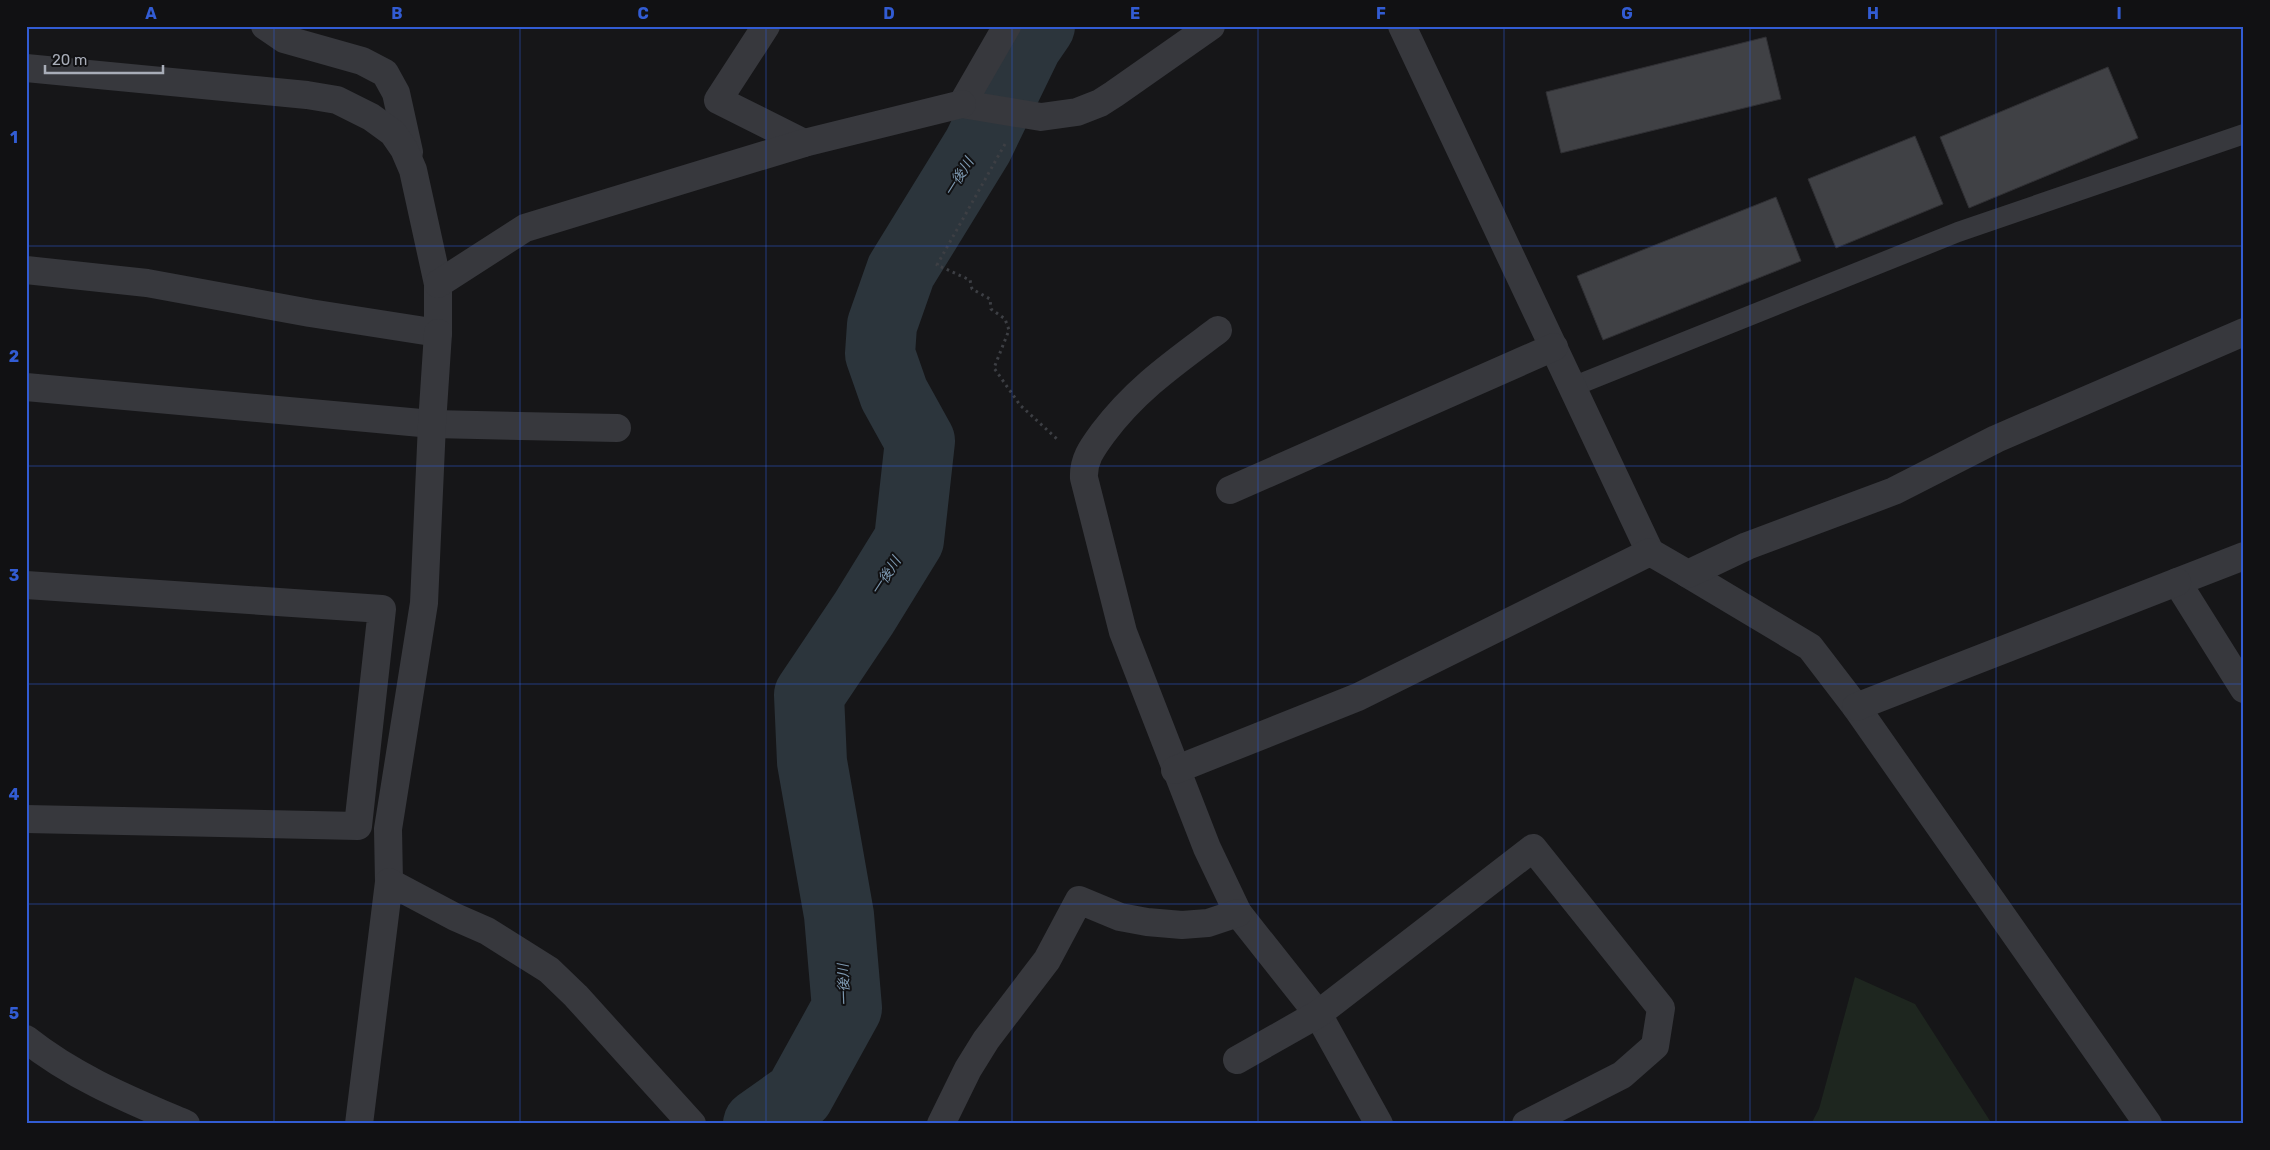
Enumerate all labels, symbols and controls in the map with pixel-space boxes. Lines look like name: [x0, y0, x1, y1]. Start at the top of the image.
text: A: [145, 4, 157, 23]
text: B: [391, 4, 403, 23]
text: C: [637, 4, 649, 23]
text: D: [883, 4, 895, 23]
text: E: [1130, 4, 1140, 23]
text: F: [1376, 4, 1386, 23]
text: G: [1621, 4, 1633, 23]
text: H: [1867, 4, 1879, 23]
text: I: [2116, 4, 2122, 23]
scale bar: [45, 42, 162, 74]
text: 20 m: [52, 51, 87, 69]
text: 1: [10, 128, 18, 147]
water label: 一後川: [941, 153, 978, 199]
text: 2: [9, 347, 19, 366]
water label: 一後川: [867, 552, 906, 598]
text: 3: [9, 566, 19, 585]
text: 4: [9, 785, 20, 804]
water label: 一後川: [835, 962, 853, 1006]
text: 5: [9, 1004, 19, 1023]

